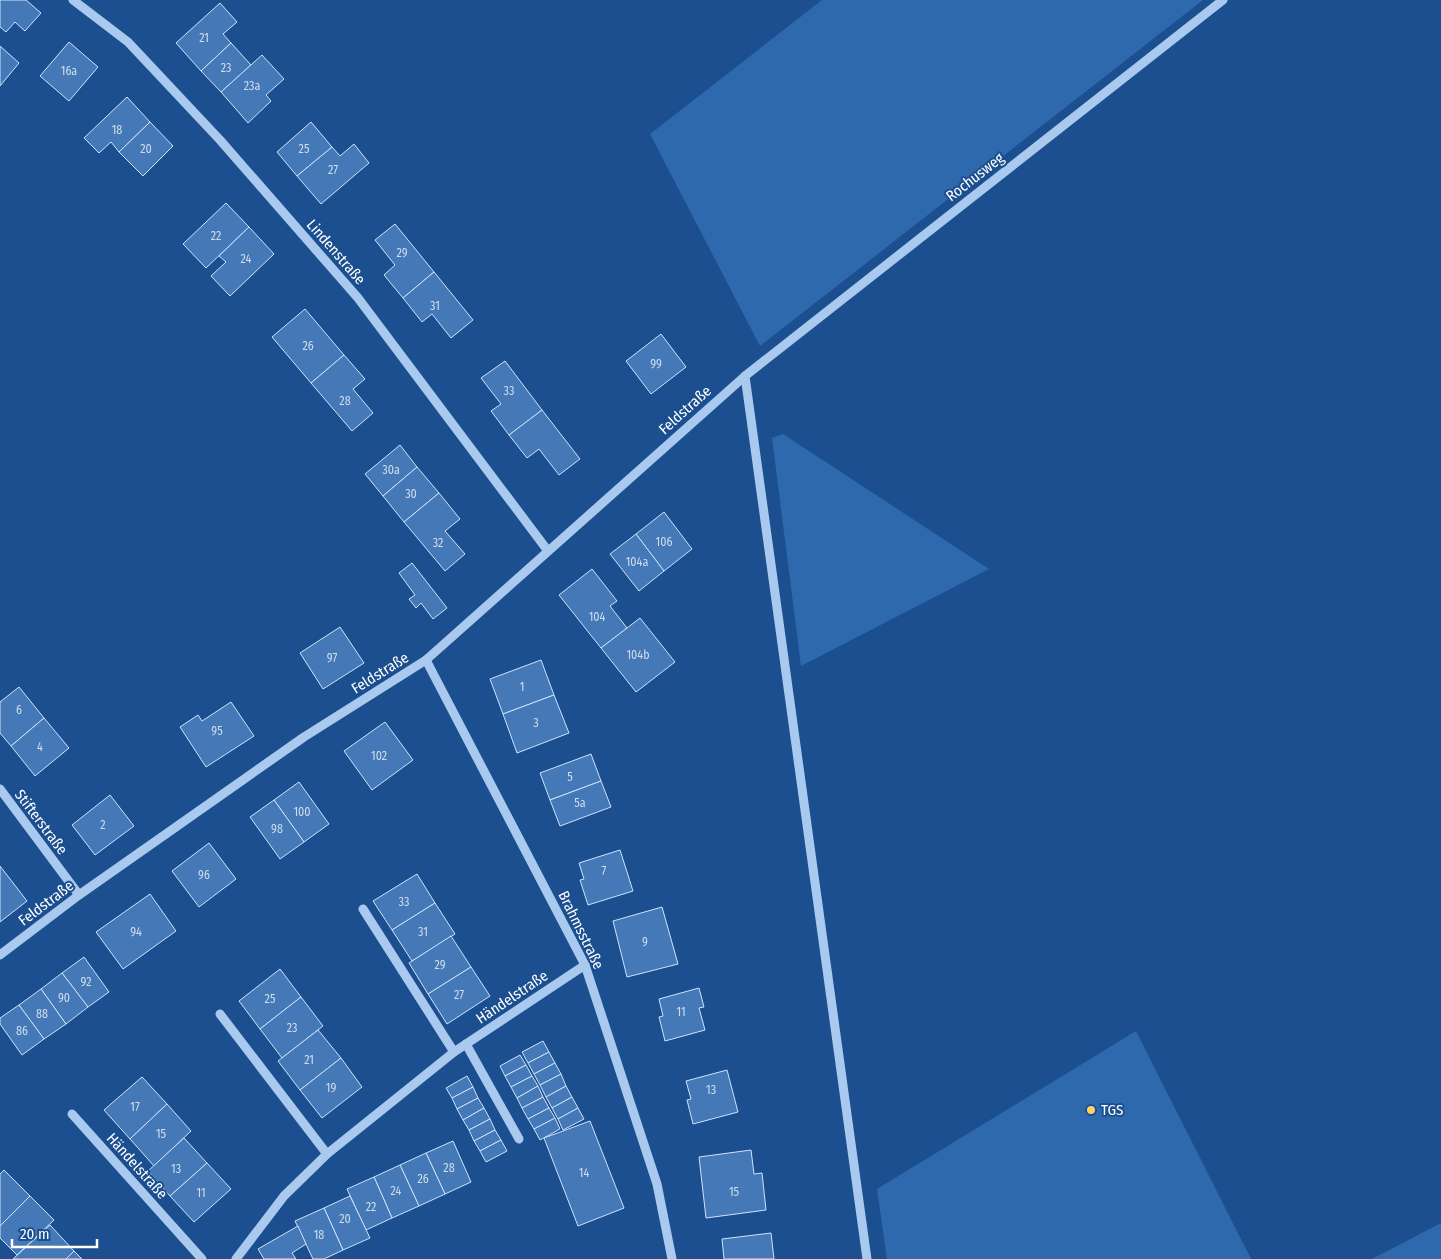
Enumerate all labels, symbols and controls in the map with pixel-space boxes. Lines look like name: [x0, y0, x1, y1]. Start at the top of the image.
house number: 21: [199, 31, 209, 45]
house number: 23: [221, 61, 231, 75]
house number: 16a: [61, 64, 77, 78]
house number: 23a: [244, 79, 260, 93]
house number: 18: [112, 123, 122, 137]
house number: 20: [140, 142, 152, 156]
house number: 25: [299, 142, 310, 156]
street label: Rochusweg: [942, 149, 1008, 205]
house number: 27: [328, 163, 338, 177]
street label: Lindenstraße: [303, 216, 369, 288]
house number: 22: [211, 229, 221, 243]
house number: 29: [396, 246, 408, 260]
house number: 24: [241, 252, 252, 266]
house number: 31: [430, 299, 440, 313]
house number: 26: [302, 339, 314, 353]
house number: 99: [650, 357, 662, 371]
street label: Feldstraße: [655, 382, 715, 438]
house number: 33: [504, 384, 514, 398]
house number: 28: [339, 394, 351, 408]
house number: 30a: [382, 463, 400, 477]
house number: 30: [405, 487, 417, 501]
house number: 106: [656, 535, 672, 549]
house number: 32: [433, 536, 443, 550]
house number: 104a: [626, 555, 648, 569]
house number: 104: [589, 610, 606, 624]
street label: Feldstraße: [348, 648, 412, 698]
house number: 104b: [626, 648, 650, 662]
house number: 97: [327, 651, 337, 665]
house number: 1: [520, 680, 524, 694]
house number: 6: [16, 703, 22, 717]
house number: 3: [533, 716, 539, 730]
house number: 95: [211, 724, 223, 738]
house number: 4: [37, 740, 43, 754]
house number: 102: [371, 749, 387, 763]
house number: 5: [567, 770, 573, 784]
street label: Stifterstraße: [11, 786, 71, 858]
house number: 5a: [574, 796, 586, 810]
house number: 100: [293, 805, 311, 819]
house number: 2: [100, 818, 106, 832]
house number: 98: [271, 822, 283, 836]
house number: 7: [602, 864, 607, 878]
house number: 96: [198, 868, 210, 882]
street label: Feldstraße: [15, 876, 77, 930]
street label: Brahmsstraße: [554, 888, 608, 972]
house number: 33: [399, 895, 409, 909]
house number: 94: [130, 925, 142, 939]
house number: 31: [418, 925, 428, 939]
house number: 9: [642, 935, 648, 949]
house number: 29: [434, 958, 446, 972]
street label: Händelstraße: [473, 966, 551, 1028]
house number: 92: [81, 975, 91, 989]
house number: 27: [454, 988, 464, 1002]
house number: 90: [58, 991, 70, 1005]
house number: 25: [265, 992, 276, 1006]
house number: 11: [676, 1005, 686, 1019]
house number: 88: [36, 1007, 48, 1021]
house number: 23: [287, 1021, 297, 1035]
house number: 86: [16, 1024, 28, 1038]
house number: 21: [304, 1053, 314, 1067]
house number: 19: [326, 1081, 336, 1095]
house number: 13: [706, 1083, 716, 1097]
house number: 17: [130, 1100, 140, 1114]
place label: TGS: [1101, 1101, 1123, 1119]
marker: TGS: [1085, 1104, 1097, 1116]
house number: 15: [156, 1127, 167, 1141]
street label: Händelstraße: [103, 1129, 171, 1203]
house number: 28: [443, 1161, 455, 1175]
house number: 13: [171, 1162, 181, 1176]
house number: 14: [579, 1166, 589, 1180]
house number: 26: [417, 1172, 429, 1186]
house number: 24: [391, 1184, 402, 1198]
house number: 15: [729, 1185, 740, 1199]
house number: 11: [196, 1186, 206, 1200]
house number: 22: [366, 1200, 376, 1214]
house number: 20: [339, 1212, 351, 1226]
scale bar: [12, 1216, 98, 1248]
text: 20 m: [20, 1225, 50, 1243]
house number: 18: [314, 1228, 324, 1242]

